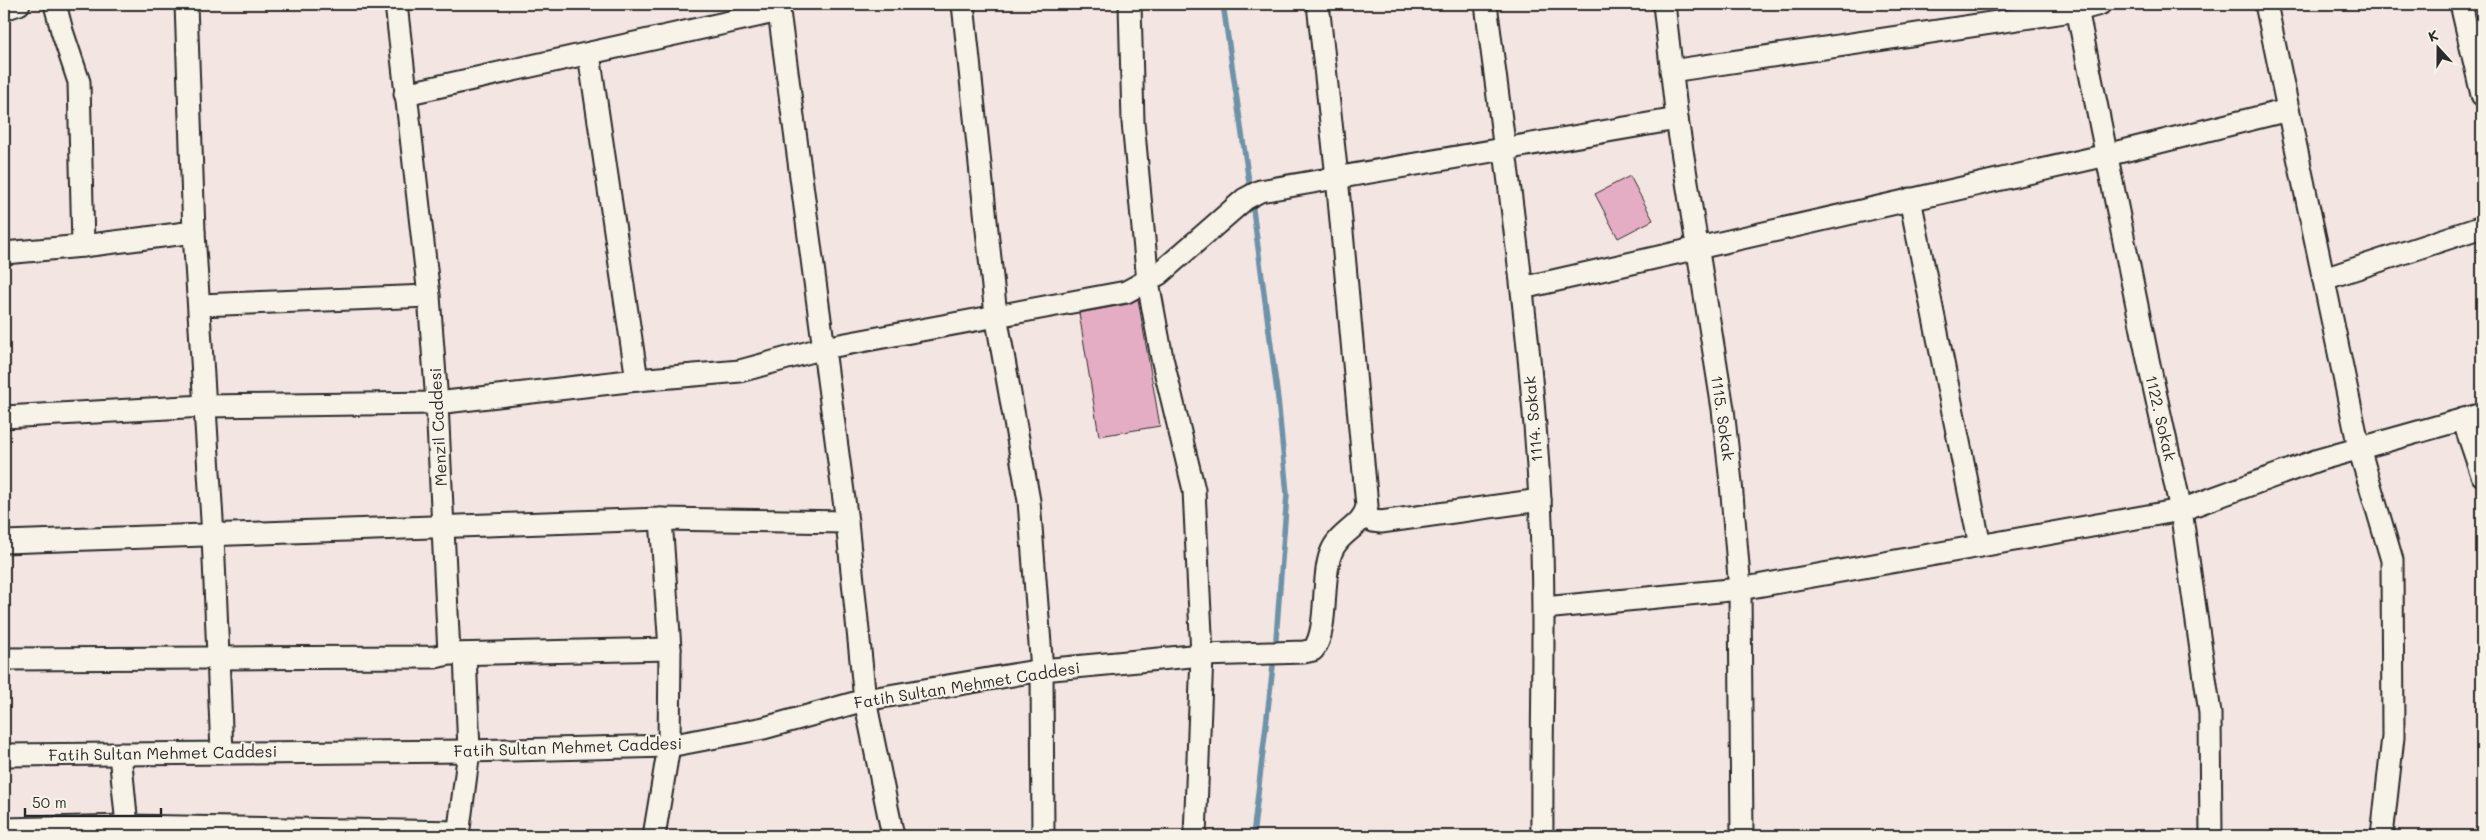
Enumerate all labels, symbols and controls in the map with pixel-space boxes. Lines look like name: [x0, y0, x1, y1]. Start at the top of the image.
north arrow: [2414, 22, 2464, 72]
text: K: [2425, 25, 2441, 46]
street label: Menzil Caddesi: [424, 367, 451, 487]
street label: 1122. Sokak: [2141, 373, 2182, 463]
street label: 1115. Sokak: [1707, 374, 1740, 462]
street label: 1114. Sokak: [1518, 375, 1547, 463]
street label: Fatih Sultan Mehmet Caddesi: [852, 656, 1081, 713]
street label: Fatih Sultan Mehmet Caddesi: [453, 732, 683, 761]
street label: Fatih Sultan Mehmet Caddesi: [49, 740, 277, 765]
scale bar: [25, 785, 161, 817]
text: 50 m: [32, 792, 67, 812]

